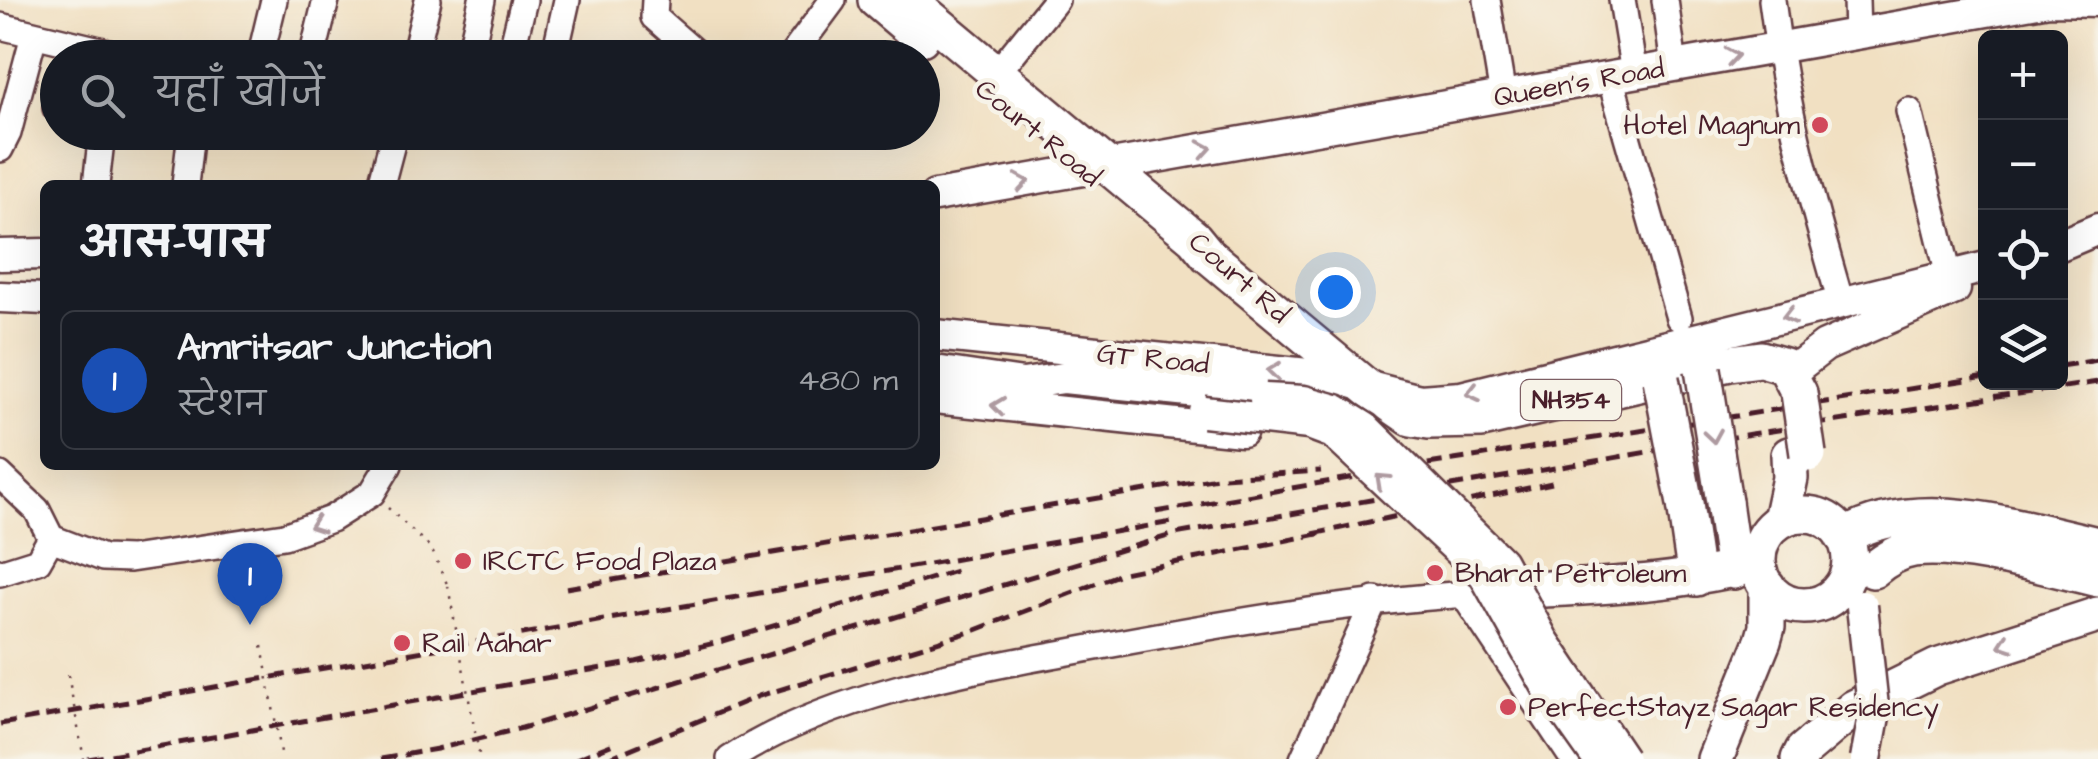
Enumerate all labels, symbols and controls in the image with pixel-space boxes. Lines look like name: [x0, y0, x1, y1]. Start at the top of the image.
map controls: [1978, 30, 2068, 390]
button: +: [1978, 30, 2068, 120]
search box: [40, 40, 940, 150]
one-way arrow: [1724, 46, 1740, 67]
street label: Queen's Road: [1491, 49, 1667, 117]
icon: search: [75, 68, 130, 123]
text: यहाँ खोजें: [155, 68, 324, 120]
street label: Court Road: [967, 70, 1109, 196]
place label: Hotel Magnum: [1623, 106, 1800, 146]
marker: Hotel Magnum: [1809, 114, 1831, 136]
button: −: [1978, 120, 2068, 210]
one-way arrow: [1197, 139, 1213, 160]
one-way arrow: [1014, 172, 1031, 193]
button: locate: [1978, 210, 2068, 300]
text: आस-पास: [80, 215, 268, 273]
street label: Court Rd: [1180, 223, 1298, 333]
your location: [1310, 267, 1361, 318]
button: layers: [1978, 300, 2068, 390]
one-way arrow: [1781, 304, 1798, 325]
text: Amritsar Junction: [177, 322, 492, 374]
street label: GT Road: [1095, 334, 1211, 384]
text: 1: [112, 358, 117, 403]
text: 480 m: [798, 358, 898, 403]
one-way arrow: [1265, 361, 1281, 382]
road number: NH354: [1521, 380, 1621, 420]
one-way arrow: [1465, 382, 1482, 403]
text: स्टेशन: [177, 383, 266, 428]
one-way arrow: [990, 396, 1006, 417]
one-way arrow: [1702, 427, 1723, 444]
one-way arrow: [1376, 474, 1394, 492]
one-way arrow: [308, 513, 325, 533]
pin: 1: [218, 542, 282, 625]
place label: IRCTC Food Plaza: [483, 542, 717, 581]
marker: IRCTC Food Plaza: [452, 550, 474, 572]
place label: Bharat Petroleum: [1455, 554, 1687, 593]
marker: Bharat Petroleum: [1424, 562, 1446, 584]
place label: Rail Aahar: [422, 624, 552, 663]
marker: Rail Aahar: [391, 632, 413, 654]
one-way arrow: [1997, 632, 2014, 652]
place label: PerfectStayz Sagar Residency: [1528, 688, 1939, 729]
marker: PerfectStayz Sagar Residency: [1497, 696, 1519, 718]

